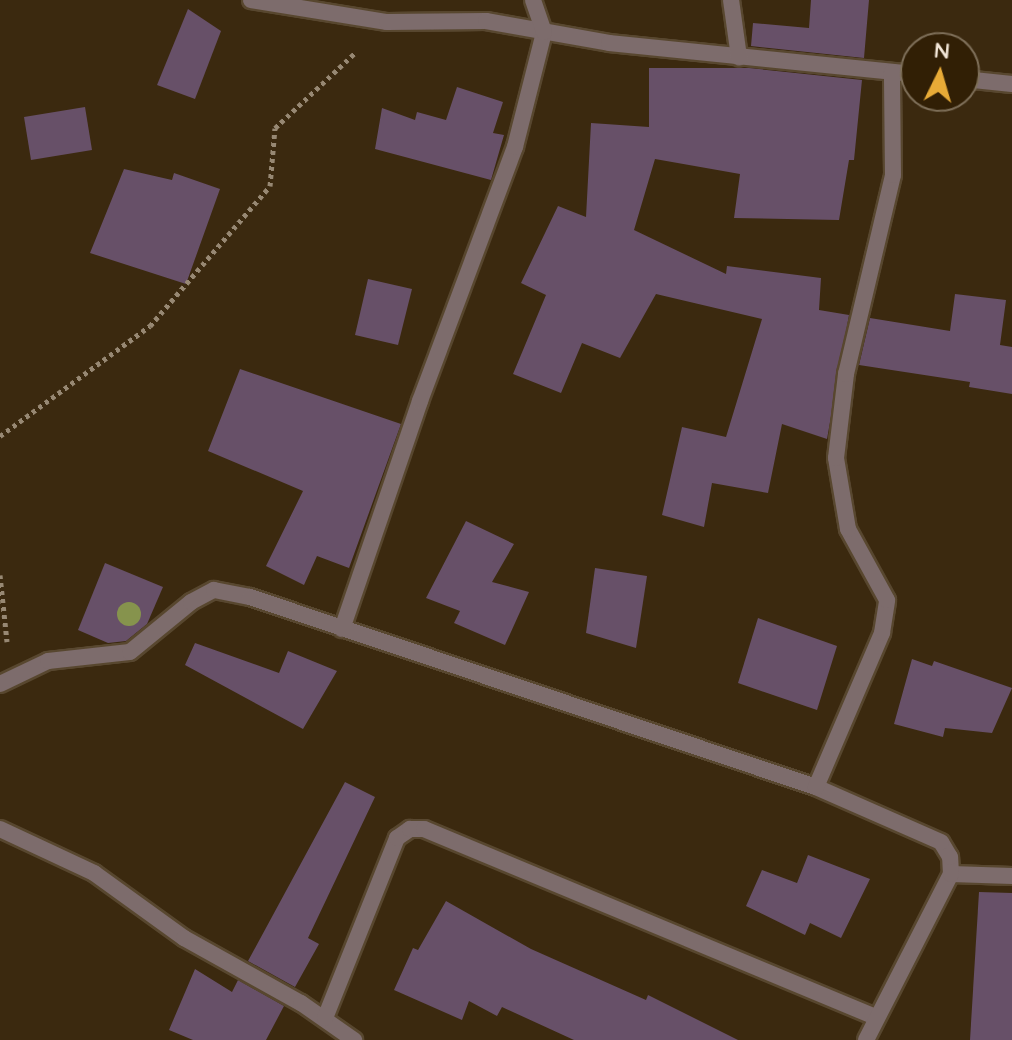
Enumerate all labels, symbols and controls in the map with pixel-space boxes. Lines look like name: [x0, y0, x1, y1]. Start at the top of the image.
north arrow: [900, 32, 980, 112]
text: N: [933, 35, 951, 65]

